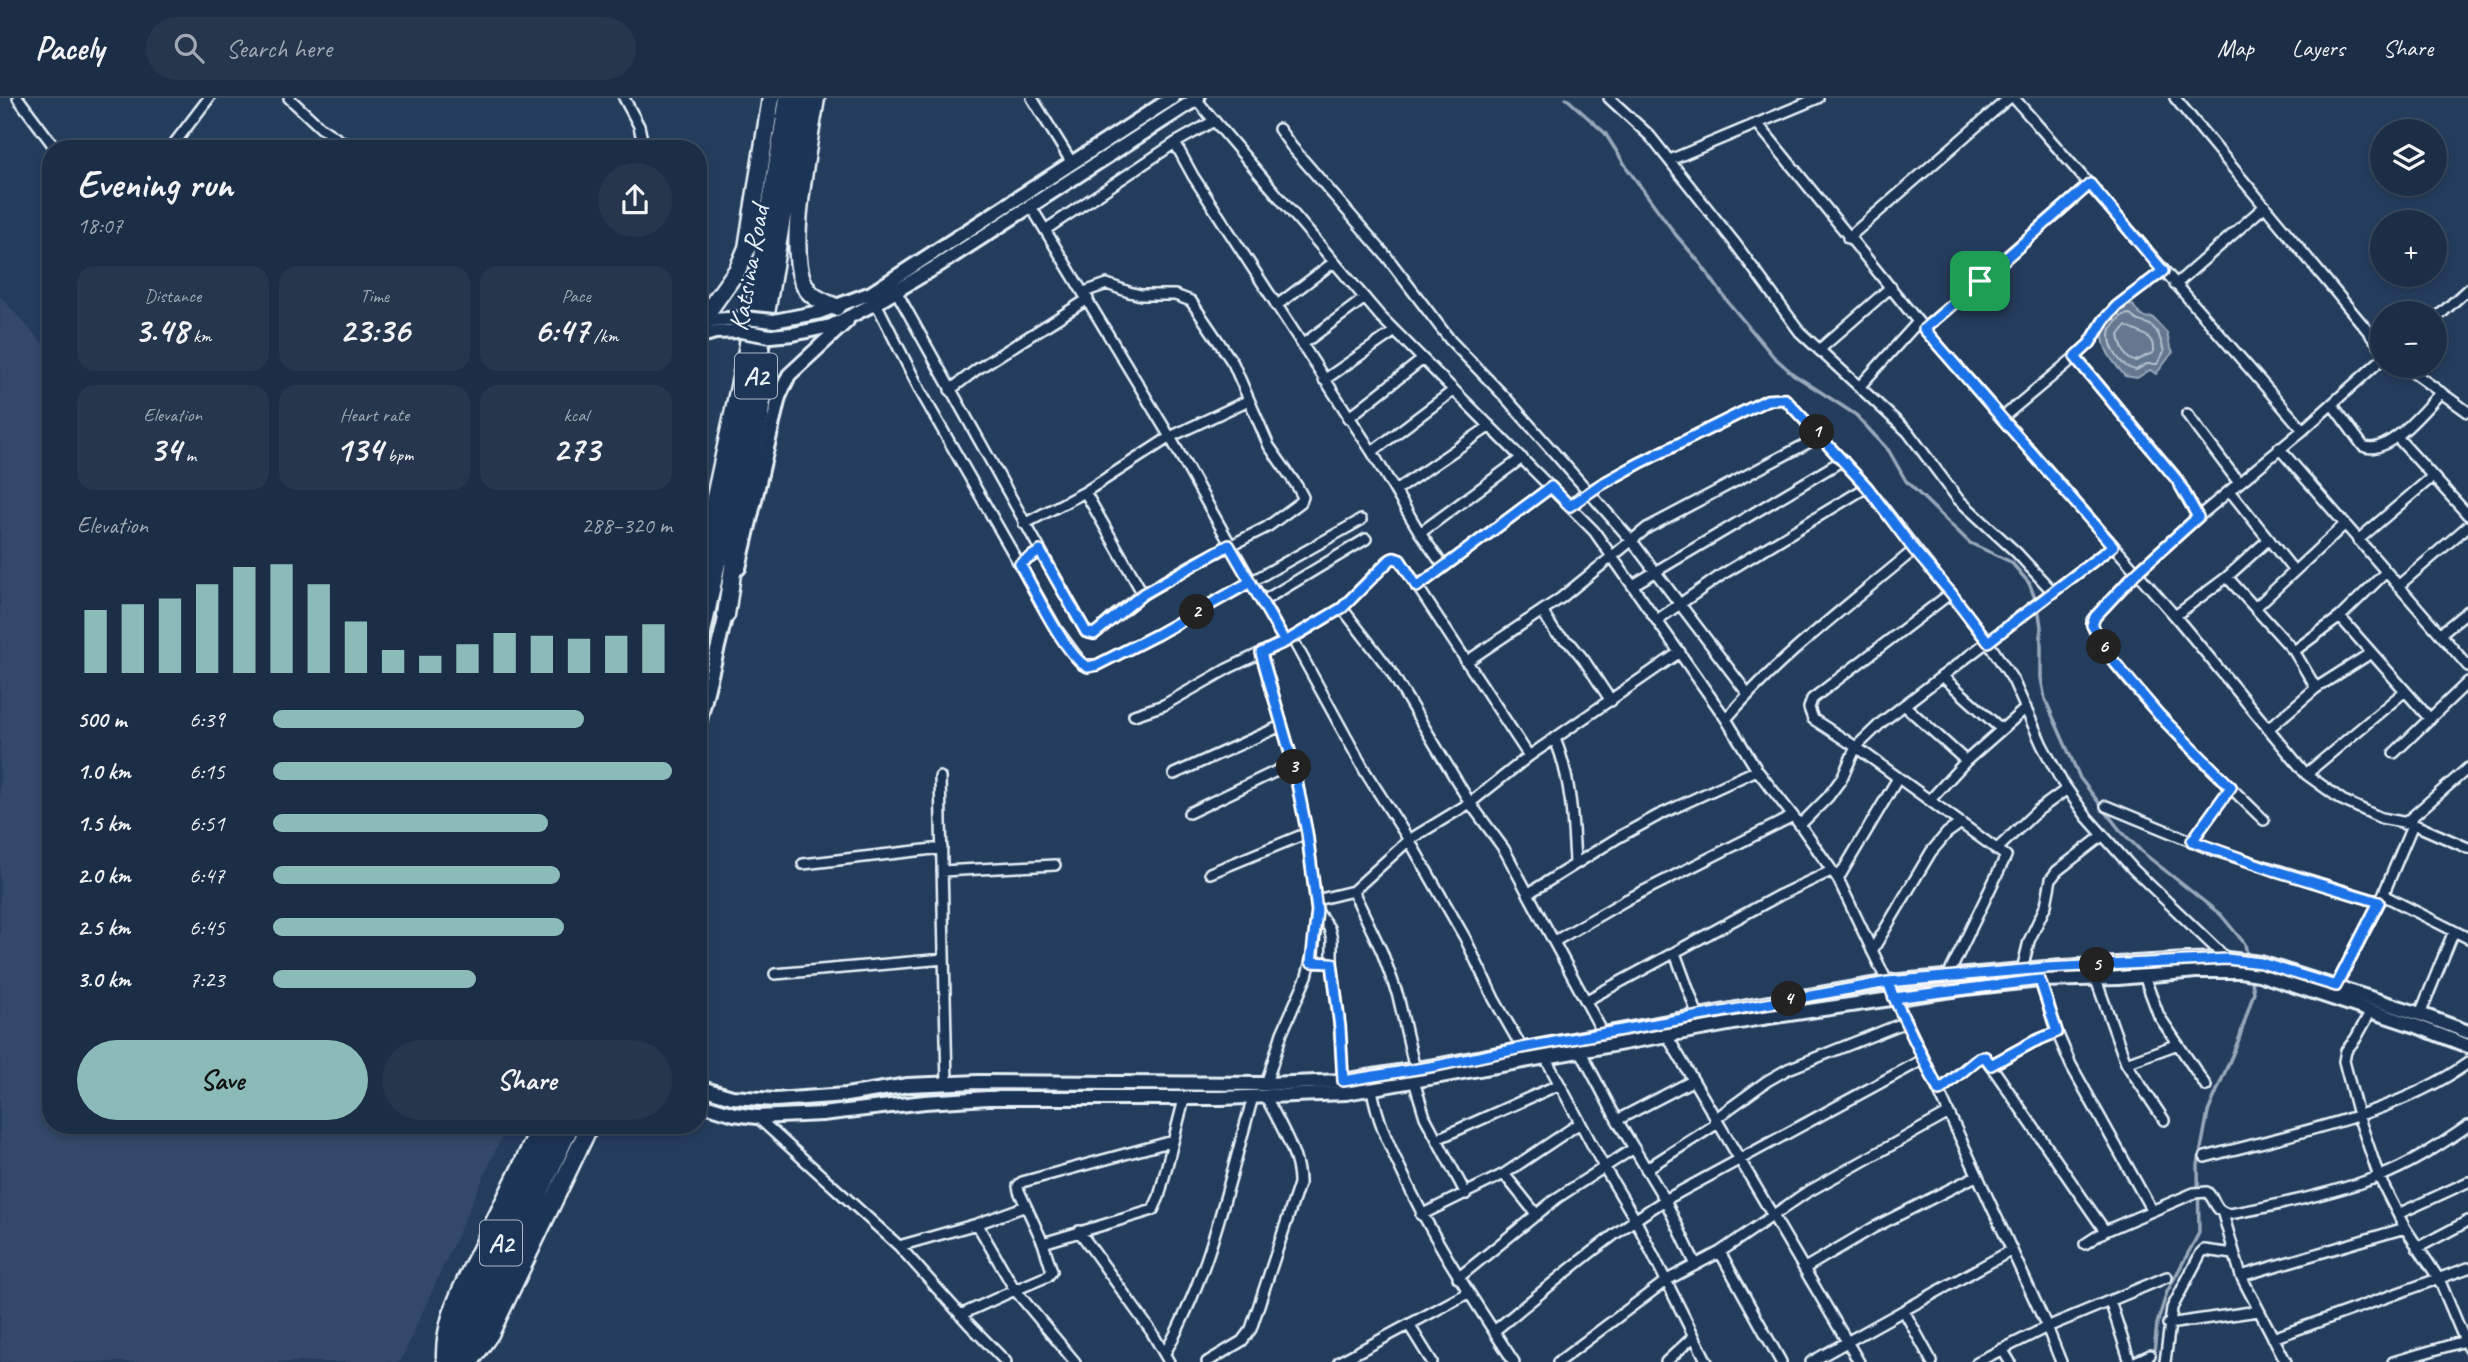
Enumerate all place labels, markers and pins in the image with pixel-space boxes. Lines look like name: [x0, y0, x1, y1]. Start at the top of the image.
pin: [1950, 251, 2010, 311]
pin: 1: [1800, 414, 1834, 450]
pin: 2: [1180, 594, 1214, 630]
pin: 6: [2086, 630, 2122, 664]
pin: 3: [1276, 750, 1312, 784]
pin: 5: [2080, 948, 2114, 982]
pin: 4: [1772, 982, 1806, 1016]

